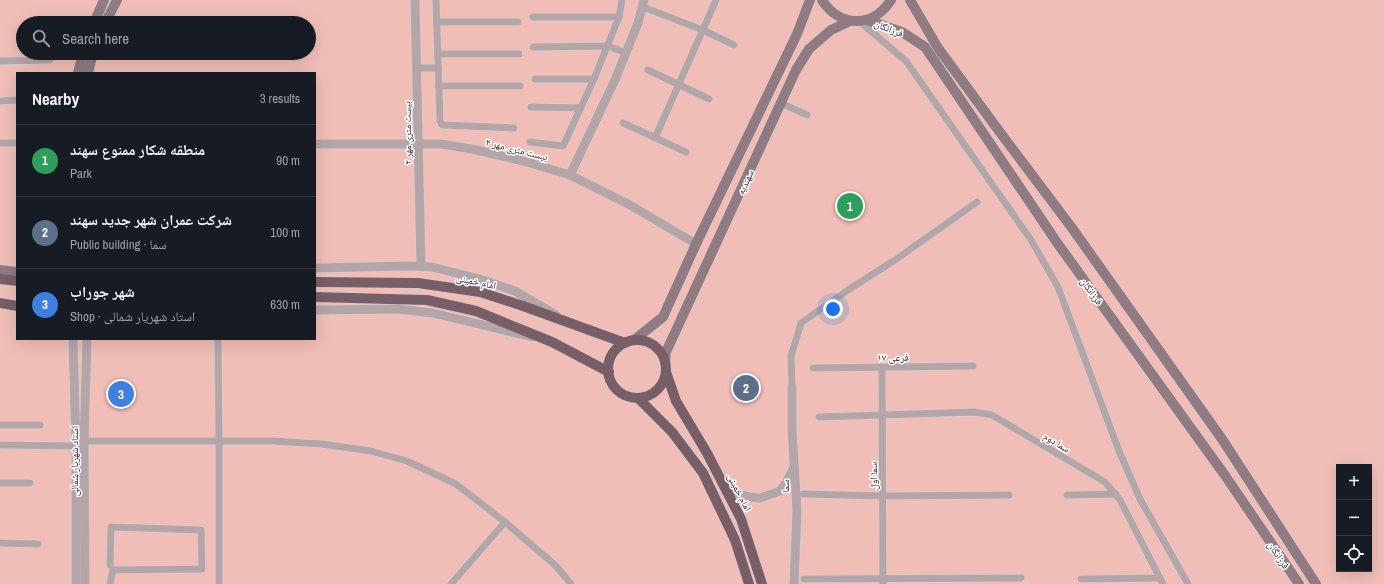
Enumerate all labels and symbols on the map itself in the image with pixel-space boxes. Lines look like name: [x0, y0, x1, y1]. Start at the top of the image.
street label: فرزانگان: [872, 17, 905, 40]
street label: بیست متری مهر ۲: [400, 101, 415, 165]
street label: بیست متری مهر ۴: [485, 136, 549, 164]
street label: سهندیه: [734, 167, 757, 197]
pin: 1: [837, 191, 863, 221]
street label: امام خمینی: [455, 271, 497, 293]
street label: فرزانگان: [1077, 275, 1106, 307]
your location: [823, 299, 843, 319]
street label: فرعی ۱۷: [877, 351, 909, 364]
pin: 2: [733, 373, 759, 403]
pin: 3: [108, 379, 134, 409]
street label: استاد شهریار شمالی: [68, 426, 81, 496]
street label: سما دوم: [1040, 429, 1073, 457]
street label: سما اول: [867, 461, 880, 490]
street label: امام خمینی: [724, 471, 755, 514]
street label: سما: [779, 479, 792, 493]
street label: فرزانگان: [1265, 539, 1292, 571]

